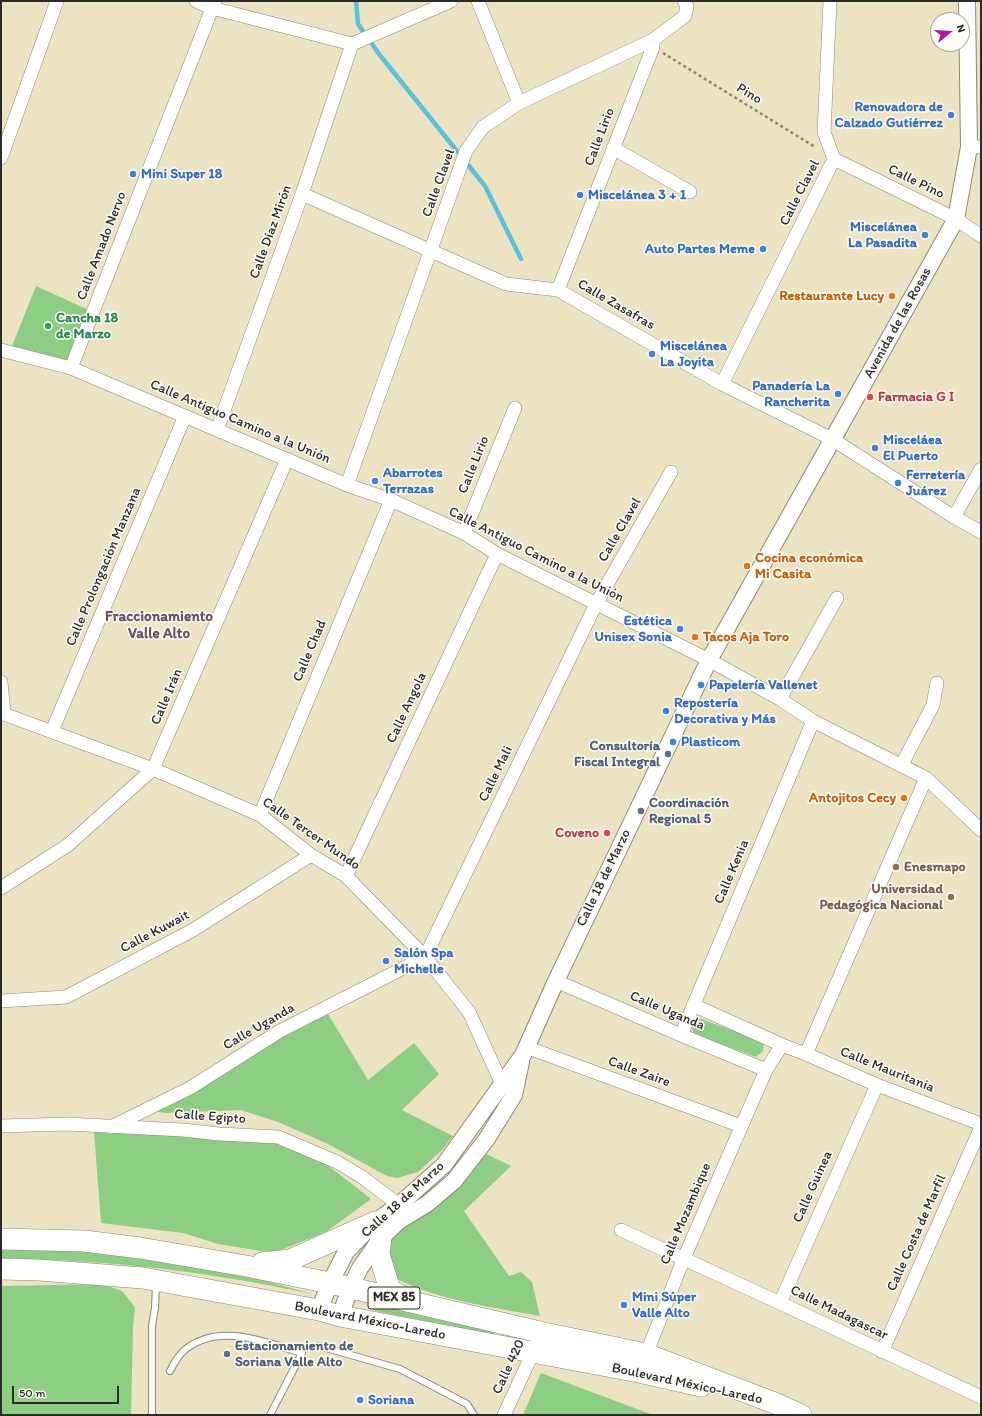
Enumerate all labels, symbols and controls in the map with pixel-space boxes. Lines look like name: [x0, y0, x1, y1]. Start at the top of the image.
north arrow: [930, 12, 970, 52]
text: N: [954, 23, 968, 34]
street label: Pino: [733, 80, 765, 108]
place label: Renovadora de Calzado Gutiérrez: [835, 99, 943, 132]
street label: Calle Lirio: [581, 106, 619, 168]
marker: Renovadora de Calzado Gutiérrez: [946, 110, 956, 120]
street label: Calle Clavel: [419, 147, 459, 219]
street label: Calle Clavel: [776, 157, 824, 229]
street label: Calle Pino: [885, 161, 947, 203]
place label: Mini Super 18: [141, 166, 222, 182]
marker: Mini Super 18: [128, 169, 138, 179]
street label: Calle Díaz Mirón: [246, 183, 296, 281]
place label: Miscelánea 3 + 1: [588, 187, 686, 203]
street label: Calle Amado Nervo: [74, 189, 130, 303]
marker: Miscelánea 3 + 1: [575, 190, 585, 200]
place label: Miscelánea La Pasadita: [848, 219, 917, 252]
marker: Miscelánea La Pasadita: [920, 230, 930, 240]
place label: Auto Partes Meme: [645, 241, 755, 257]
marker: Auto Partes Meme: [758, 244, 768, 254]
street label: Avenida de las Rosas: [861, 265, 935, 381]
street label: Calle Zasafras: [574, 276, 658, 334]
place label: Restaurante Lucy: [779, 288, 884, 304]
marker: Restaurante Lucy: [887, 291, 897, 301]
place label: Cancha 18 de Marzo: [56, 310, 118, 342]
marker: Cancha 18 de Marzo: [43, 321, 53, 331]
place label: Miscelánea La Joyita: [660, 338, 727, 370]
marker: Miscelánea La Joyita: [647, 349, 657, 359]
street label: Calle Antiguo Camino a la Unión: [147, 376, 333, 468]
place label: Panadería La Rancherita: [752, 378, 830, 410]
marker: Panadería La Rancherita: [833, 389, 843, 399]
place label: Farmacia G I: [878, 389, 954, 405]
marker: Farmacia G I: [865, 392, 875, 402]
place label: Misceláea El Puerto: [883, 432, 942, 464]
street label: Calle Lirio: [455, 434, 493, 496]
marker: Misceláea El Puerto: [870, 443, 880, 453]
place label: Abarrotes Terrazas: [383, 465, 443, 498]
place label: Ferretería Juárez: [906, 467, 965, 500]
marker: Abarrotes Terrazas: [370, 476, 380, 486]
marker: Ferretería Juárez: [893, 478, 903, 488]
street label: Calle Prolongación Manzana: [63, 485, 145, 649]
street label: Calle Clavel: [595, 495, 645, 565]
street label: Calle Antiguo Camino a la Unión: [446, 503, 626, 607]
place label: Cocina económica Mi Casita: [755, 550, 863, 582]
marker: Cocina económica Mi Casita: [742, 561, 752, 571]
district label: Fraccionamiento Valle Alto: [105, 608, 213, 643]
place label: Estética Unisex Sonia: [594, 613, 672, 646]
street label: Calle Chad: [290, 618, 330, 684]
marker: Estética Unisex Sonia: [675, 624, 685, 634]
place label: Tacos Aja Toro: [703, 629, 789, 645]
marker: Tacos Aja Toro: [690, 632, 700, 642]
street label: Calle Irán: [148, 666, 186, 728]
street label: Calle Angola: [383, 670, 431, 746]
place label: Papelería Vallenet: [709, 677, 818, 693]
marker: Papelería Vallenet: [696, 680, 706, 690]
place label: Repostería Decorativa y Más: [674, 695, 776, 728]
marker: Repostería Decorativa y Más: [661, 706, 671, 716]
place label: Plasticom: [681, 734, 740, 750]
marker: Plasticom: [668, 737, 678, 747]
place label: Consultoría Fiscal Integral: [574, 738, 660, 770]
street label: Calle Mali: [475, 743, 517, 805]
marker: Consultoría Fiscal Integral: [663, 749, 673, 759]
place label: Antojitos Cecy: [809, 790, 896, 806]
marker: Antojitos Cecy: [899, 793, 909, 803]
street label: Calle Tercer Mundo: [259, 794, 363, 874]
place label: Coordinación Regional 5: [649, 795, 729, 828]
marker: Coordinación Regional 5: [636, 806, 646, 816]
place label: Coveno: [555, 825, 599, 841]
street label: Calle 18 de Marzo: [573, 827, 635, 929]
marker: Coveno: [602, 828, 612, 838]
street label: Calle Kenia: [711, 837, 753, 907]
place label: Enesmapo: [904, 859, 966, 875]
marker: Enesmapo: [891, 862, 901, 872]
place label: Universidad Pedagógica Nacional: [819, 881, 943, 914]
marker: Universidad Pedagógica Nacional: [946, 892, 956, 902]
street label: Calle Kuwait: [118, 907, 192, 957]
place label: Salón Spa Michelle: [394, 945, 453, 978]
marker: Salón Spa Michelle: [381, 956, 391, 966]
street label: Calle Uganda: [627, 988, 707, 1034]
street label: Calle Uganda: [220, 1000, 298, 1054]
street label: Calle Mauritania: [837, 1043, 937, 1097]
street label: Calle Zaire: [606, 1053, 672, 1091]
street label: Calle Egipto: [174, 1106, 246, 1128]
street label: Calle Guinea: [790, 1148, 836, 1226]
street label: Calle 18 de Marzo: [358, 1158, 448, 1242]
street label: Calle Mozambique: [657, 1160, 715, 1268]
street label: Calle Costa de Marfil: [884, 1172, 950, 1294]
street label: Calle Madagascar: [787, 1282, 891, 1344]
road number: MEX 85: [368, 1287, 420, 1309]
place label: Mini Súper Valle Alto: [632, 1289, 696, 1322]
street label: Boulevard México-Laredo: [293, 1298, 447, 1344]
marker: Mini Súper Valle Alto: [619, 1300, 629, 1310]
street label: Calle 420: [489, 1337, 529, 1397]
place label: Estacionamiento de Soriana Valle Alto: [235, 1338, 353, 1370]
marker: Estacionamiento de Soriana Valle Alto: [222, 1349, 232, 1359]
street label: Boulevard México-Laredo: [610, 1360, 764, 1408]
scale bar: [14, 1378, 121, 1404]
text: 50 m: [19, 1386, 45, 1400]
place label: Soriana: [368, 1392, 414, 1408]
marker: Soriana: [355, 1395, 365, 1405]

